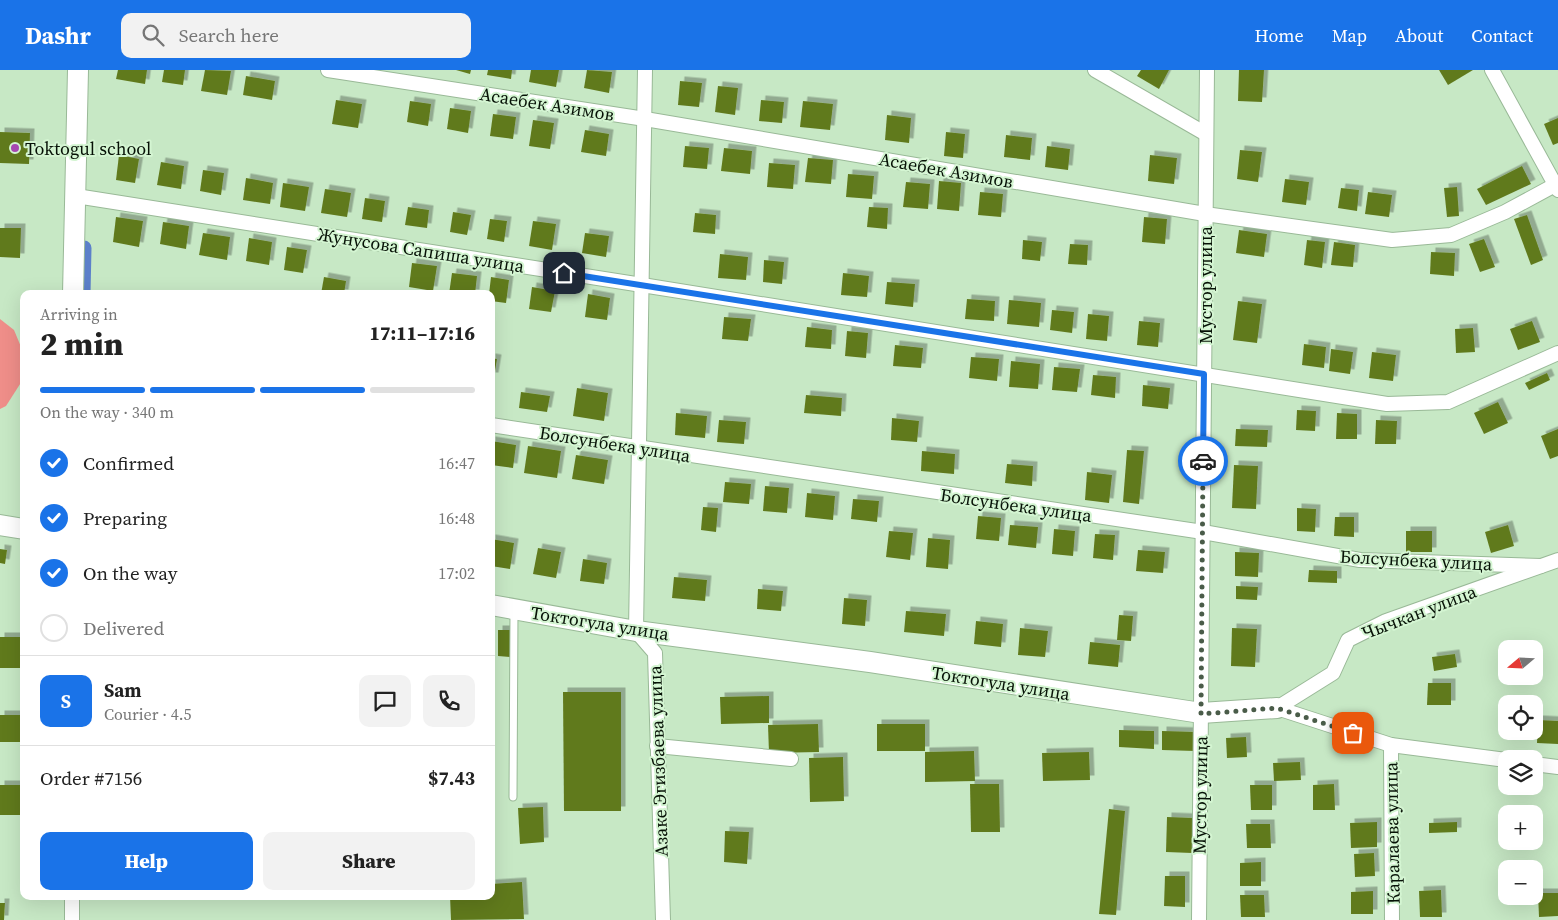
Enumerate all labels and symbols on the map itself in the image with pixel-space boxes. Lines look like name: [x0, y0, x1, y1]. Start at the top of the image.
street label: Асаебек Азимов: [478, 81, 616, 127]
place label: Toktogul school: [25, 136, 151, 161]
marker: Toktogul school: [9, 142, 21, 154]
street label: Асаебек Азимов: [877, 146, 1015, 194]
street label: Жунусова Сапиша улица: [316, 221, 527, 279]
street label: Мустор улица: [1193, 225, 1218, 344]
pin: [543, 252, 585, 294]
street label: Болсунбека улица: [538, 420, 693, 468]
courier: [1178, 436, 1228, 486]
street label: Болсунбека улица: [939, 482, 1094, 528]
street label: Болсунбека улица: [1339, 544, 1494, 577]
street label: Чычкан улица: [1358, 578, 1481, 645]
street label: Токтогула улица: [529, 600, 672, 646]
north arrow: [1498, 640, 1542, 685]
street label: Токтогула улица: [930, 660, 1073, 706]
street label: Азаке Эгизбаева улица: [642, 664, 674, 857]
pin: [1332, 712, 1374, 754]
street label: Мустор улица: [1186, 735, 1214, 854]
street label: Каралаева улица: [1378, 761, 1406, 904]

